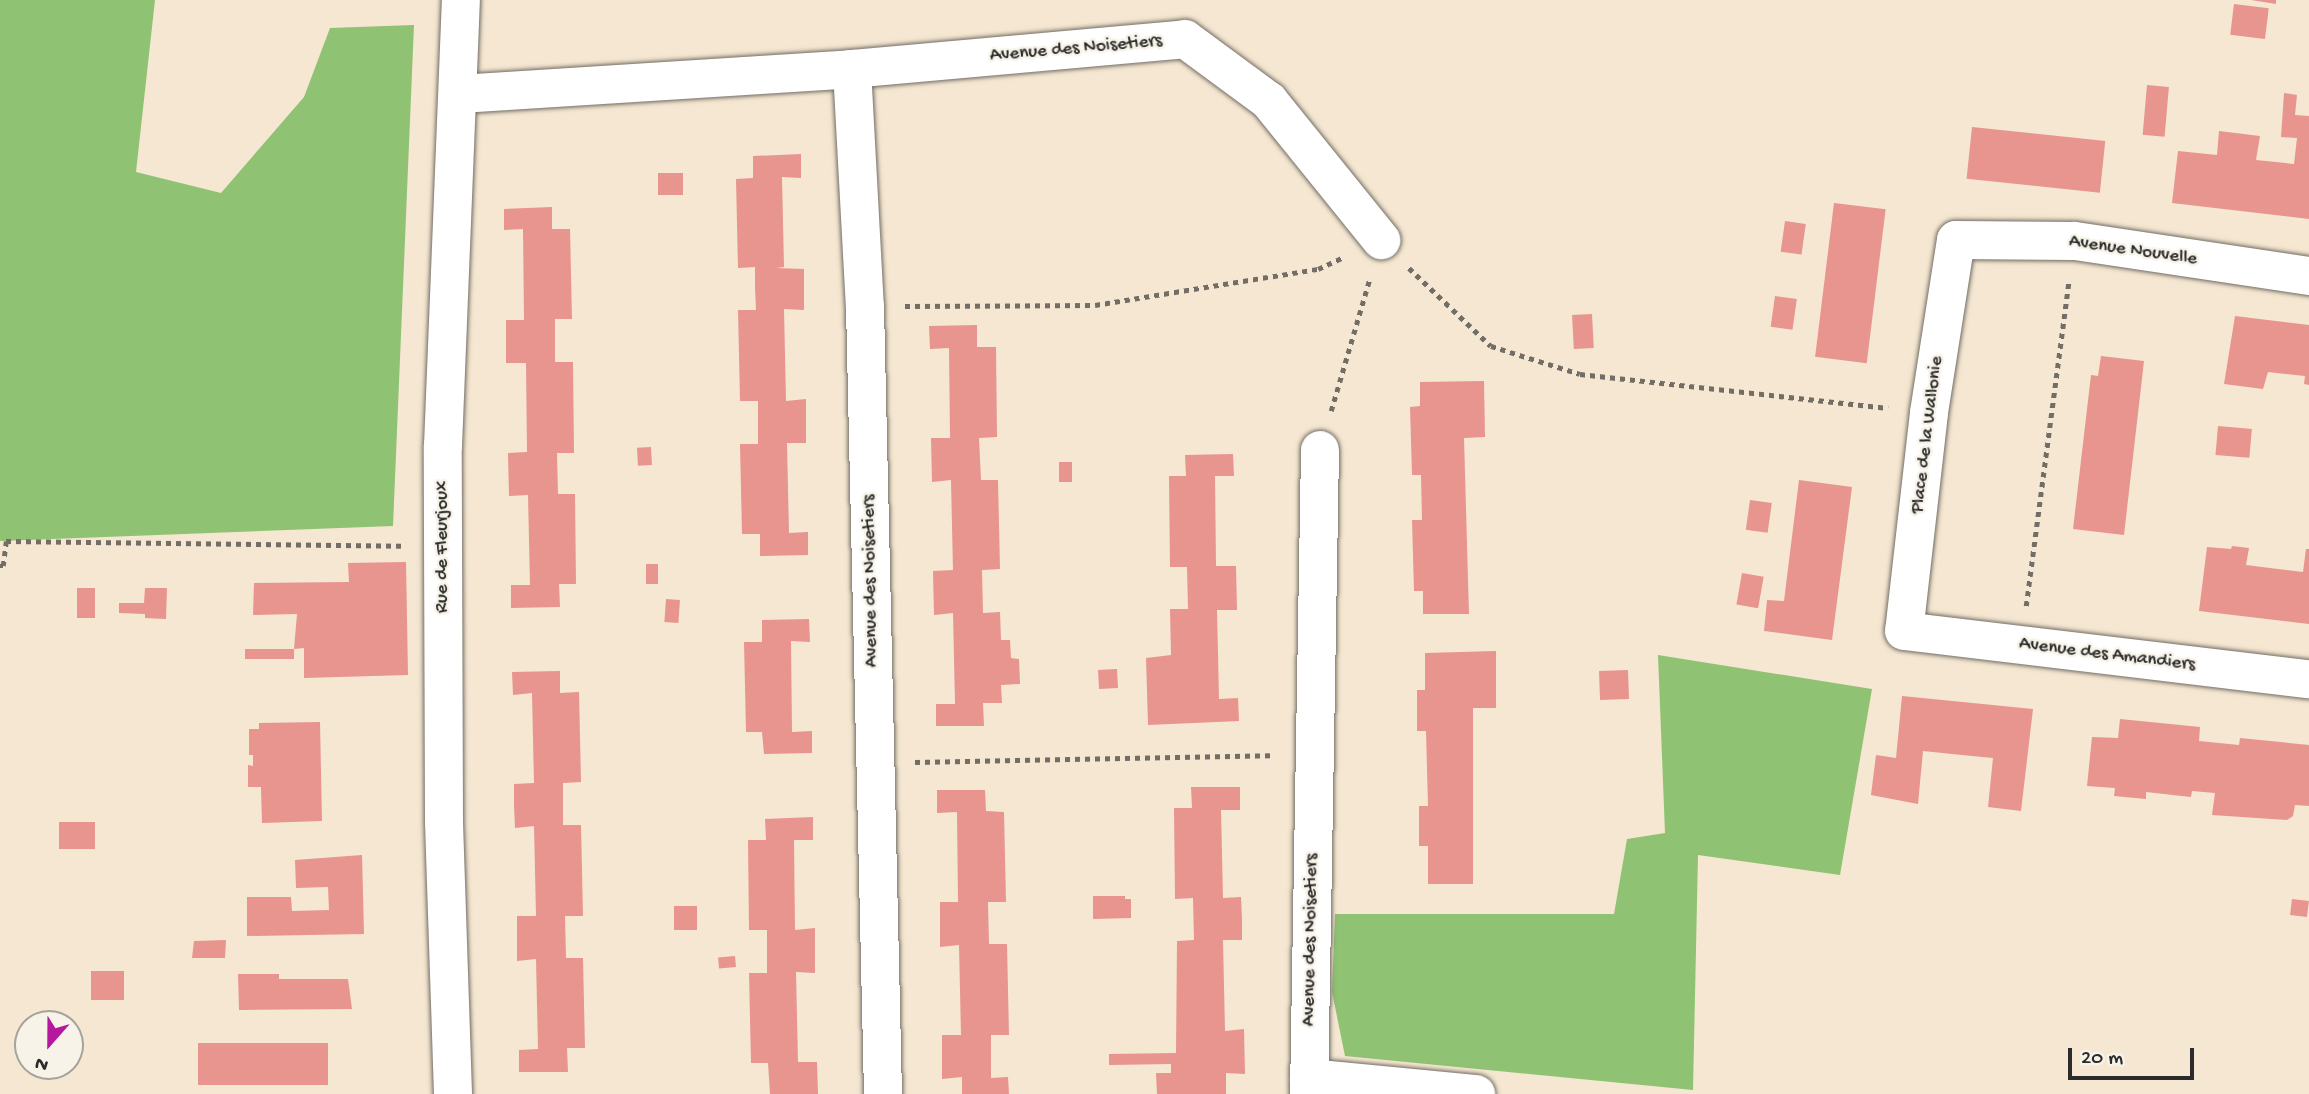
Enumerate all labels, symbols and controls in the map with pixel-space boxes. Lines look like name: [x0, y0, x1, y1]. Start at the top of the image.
street label: Avenue des Noisetiers: [989, 30, 1163, 68]
street label: Avenue Nouvelle: [2067, 231, 2199, 271]
street label: Place de la Wallonie: [1907, 355, 1949, 515]
street label: Rue de Fleurjoux: [432, 481, 454, 613]
street label: Avenue des Noisetiers: [858, 494, 884, 668]
street label: Avenue des Amandiers: [2018, 633, 2196, 677]
street label: Avenue des Noisetiers: [1298, 853, 1324, 1027]
north arrow: [14, 1010, 84, 1080]
scale bar: [2071, 1034, 2197, 1078]
text: 20 m: [2081, 1047, 2123, 1072]
text: N: [32, 1050, 52, 1076]

